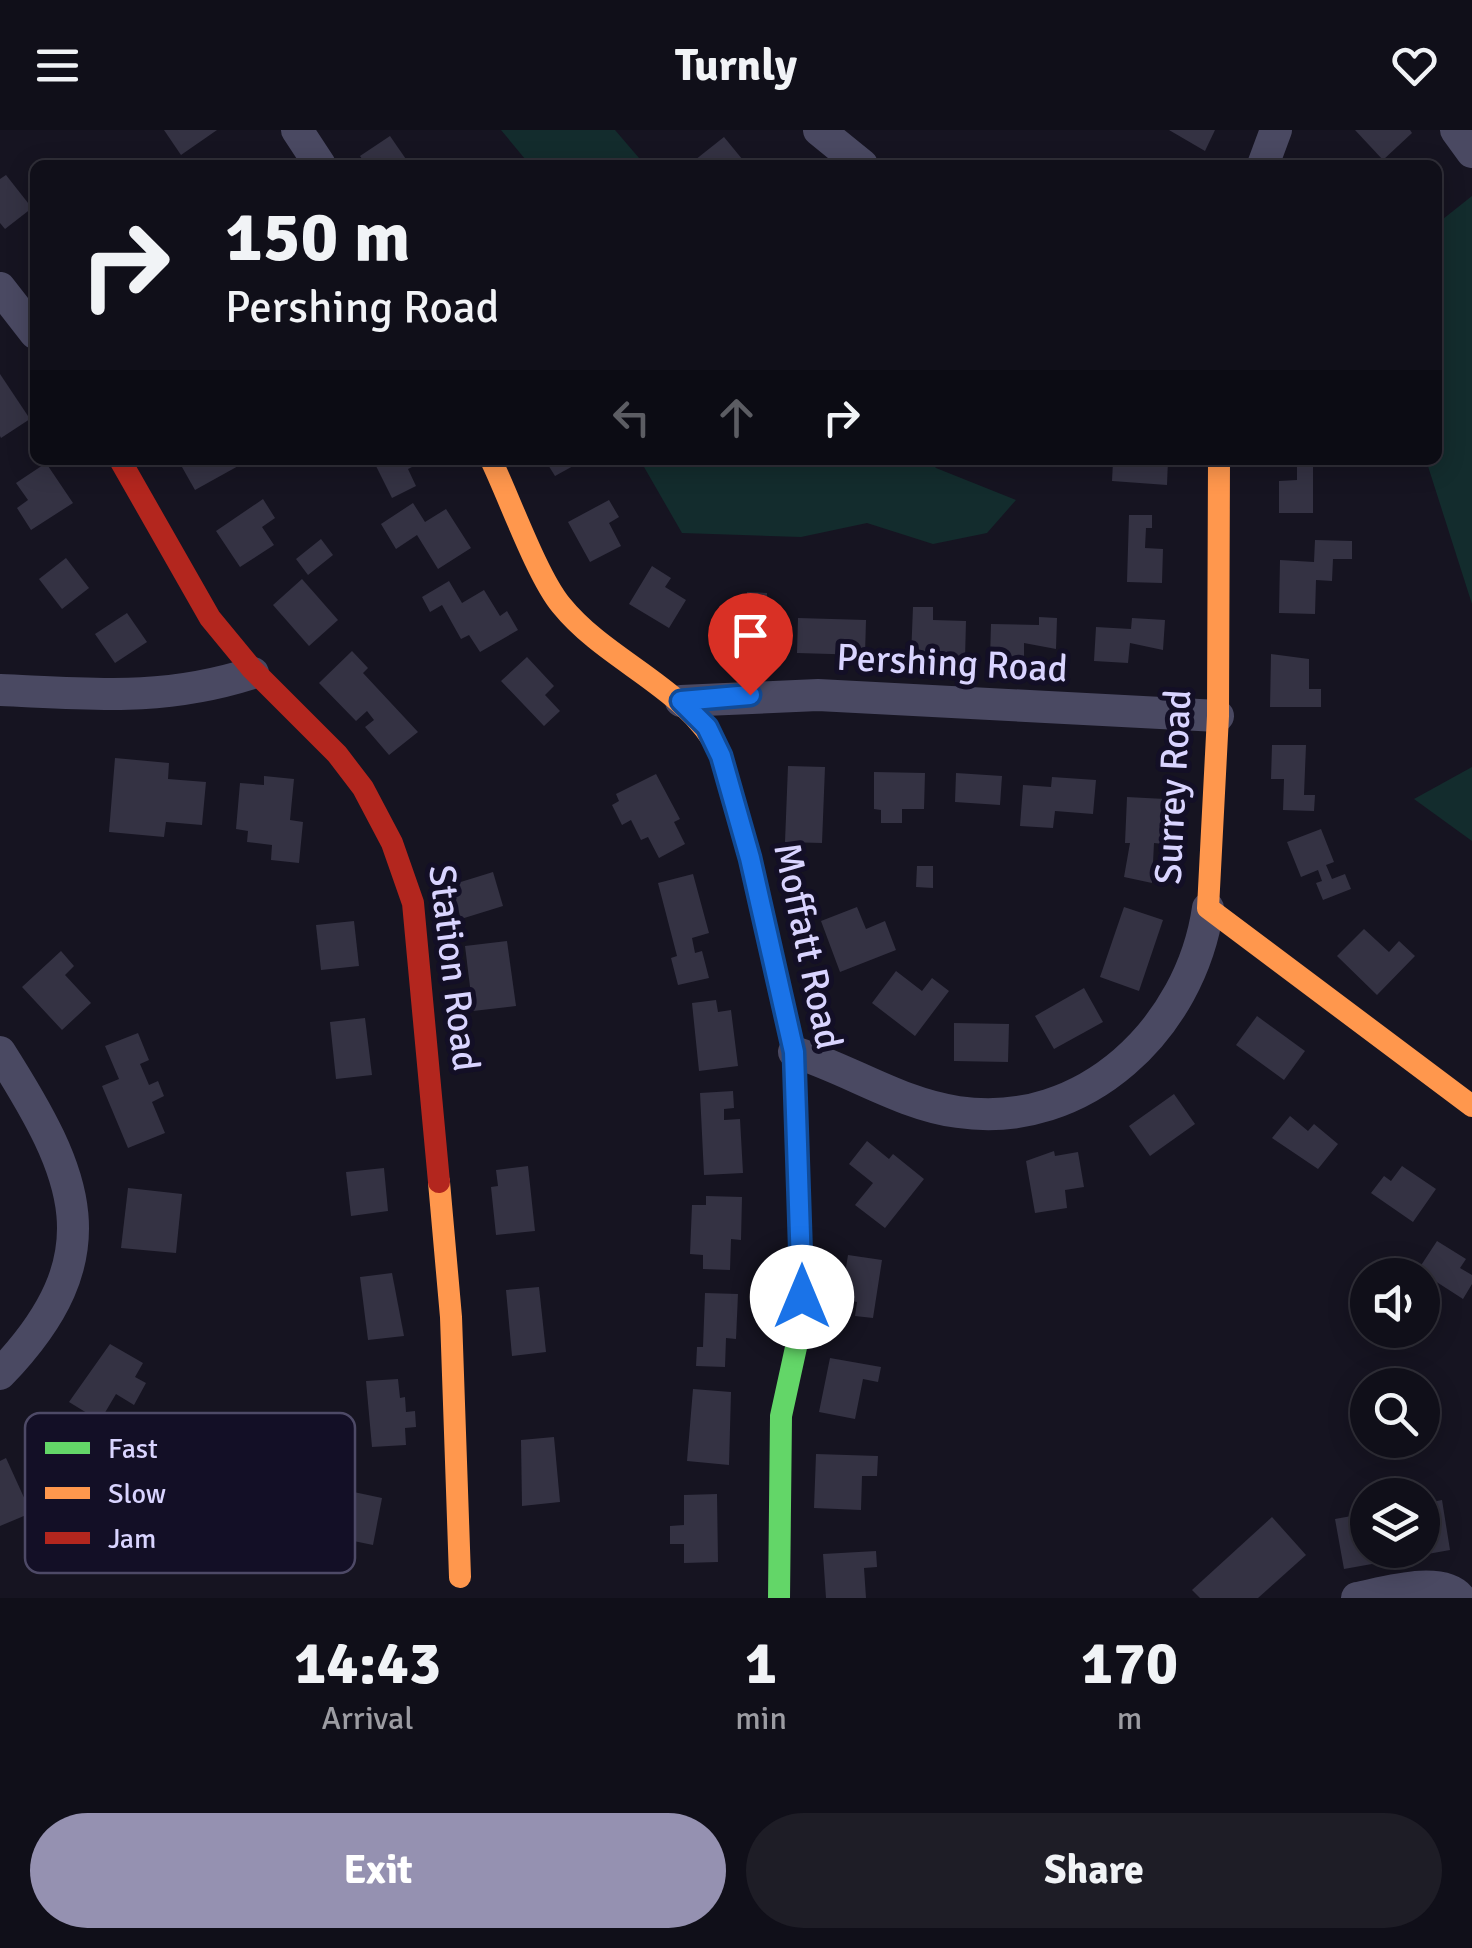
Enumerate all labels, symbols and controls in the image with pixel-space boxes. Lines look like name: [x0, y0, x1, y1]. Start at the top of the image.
icon: menu: [30, 38, 85, 93]
text: Turnly: [675, 38, 797, 93]
icon: heart: [1387, 38, 1442, 93]
text: 150 m: [225, 194, 410, 280]
icon: right: [60, 200, 190, 330]
text: Pershing Road: [225, 280, 499, 335]
icon: left: [604, 390, 659, 445]
icon: ahead: [709, 390, 764, 445]
icon: right: [814, 390, 869, 445]
pin: [708, 593, 793, 696]
icon: arrive: [723, 608, 778, 663]
street label: Pershing Road: [835, 633, 1069, 693]
street label: Surrey Road: [1144, 688, 1202, 886]
street label: Moffatt Road: [763, 839, 853, 1053]
street label: Station Road: [418, 862, 490, 1074]
position arrow: [750, 1245, 854, 1349]
map controls: [1350, 1258, 1440, 1568]
button: sound: [1350, 1258, 1440, 1348]
button: search: [1350, 1368, 1440, 1458]
legend: [25, 1413, 355, 1573]
text: Fast: [108, 1432, 158, 1466]
text: Slow: [108, 1477, 166, 1511]
button: layers: [1350, 1478, 1440, 1568]
text: Jam: [108, 1522, 156, 1556]
text: 14:43: [294, 1627, 441, 1701]
text: 1: [745, 1627, 777, 1701]
text: 170: [1081, 1627, 1178, 1701]
text: Arrival: [322, 1699, 414, 1738]
text: min: [735, 1699, 787, 1738]
text: m: [1117, 1699, 1142, 1738]
button: Exit: [30, 1813, 726, 1928]
button: Share: [746, 1813, 1442, 1928]

